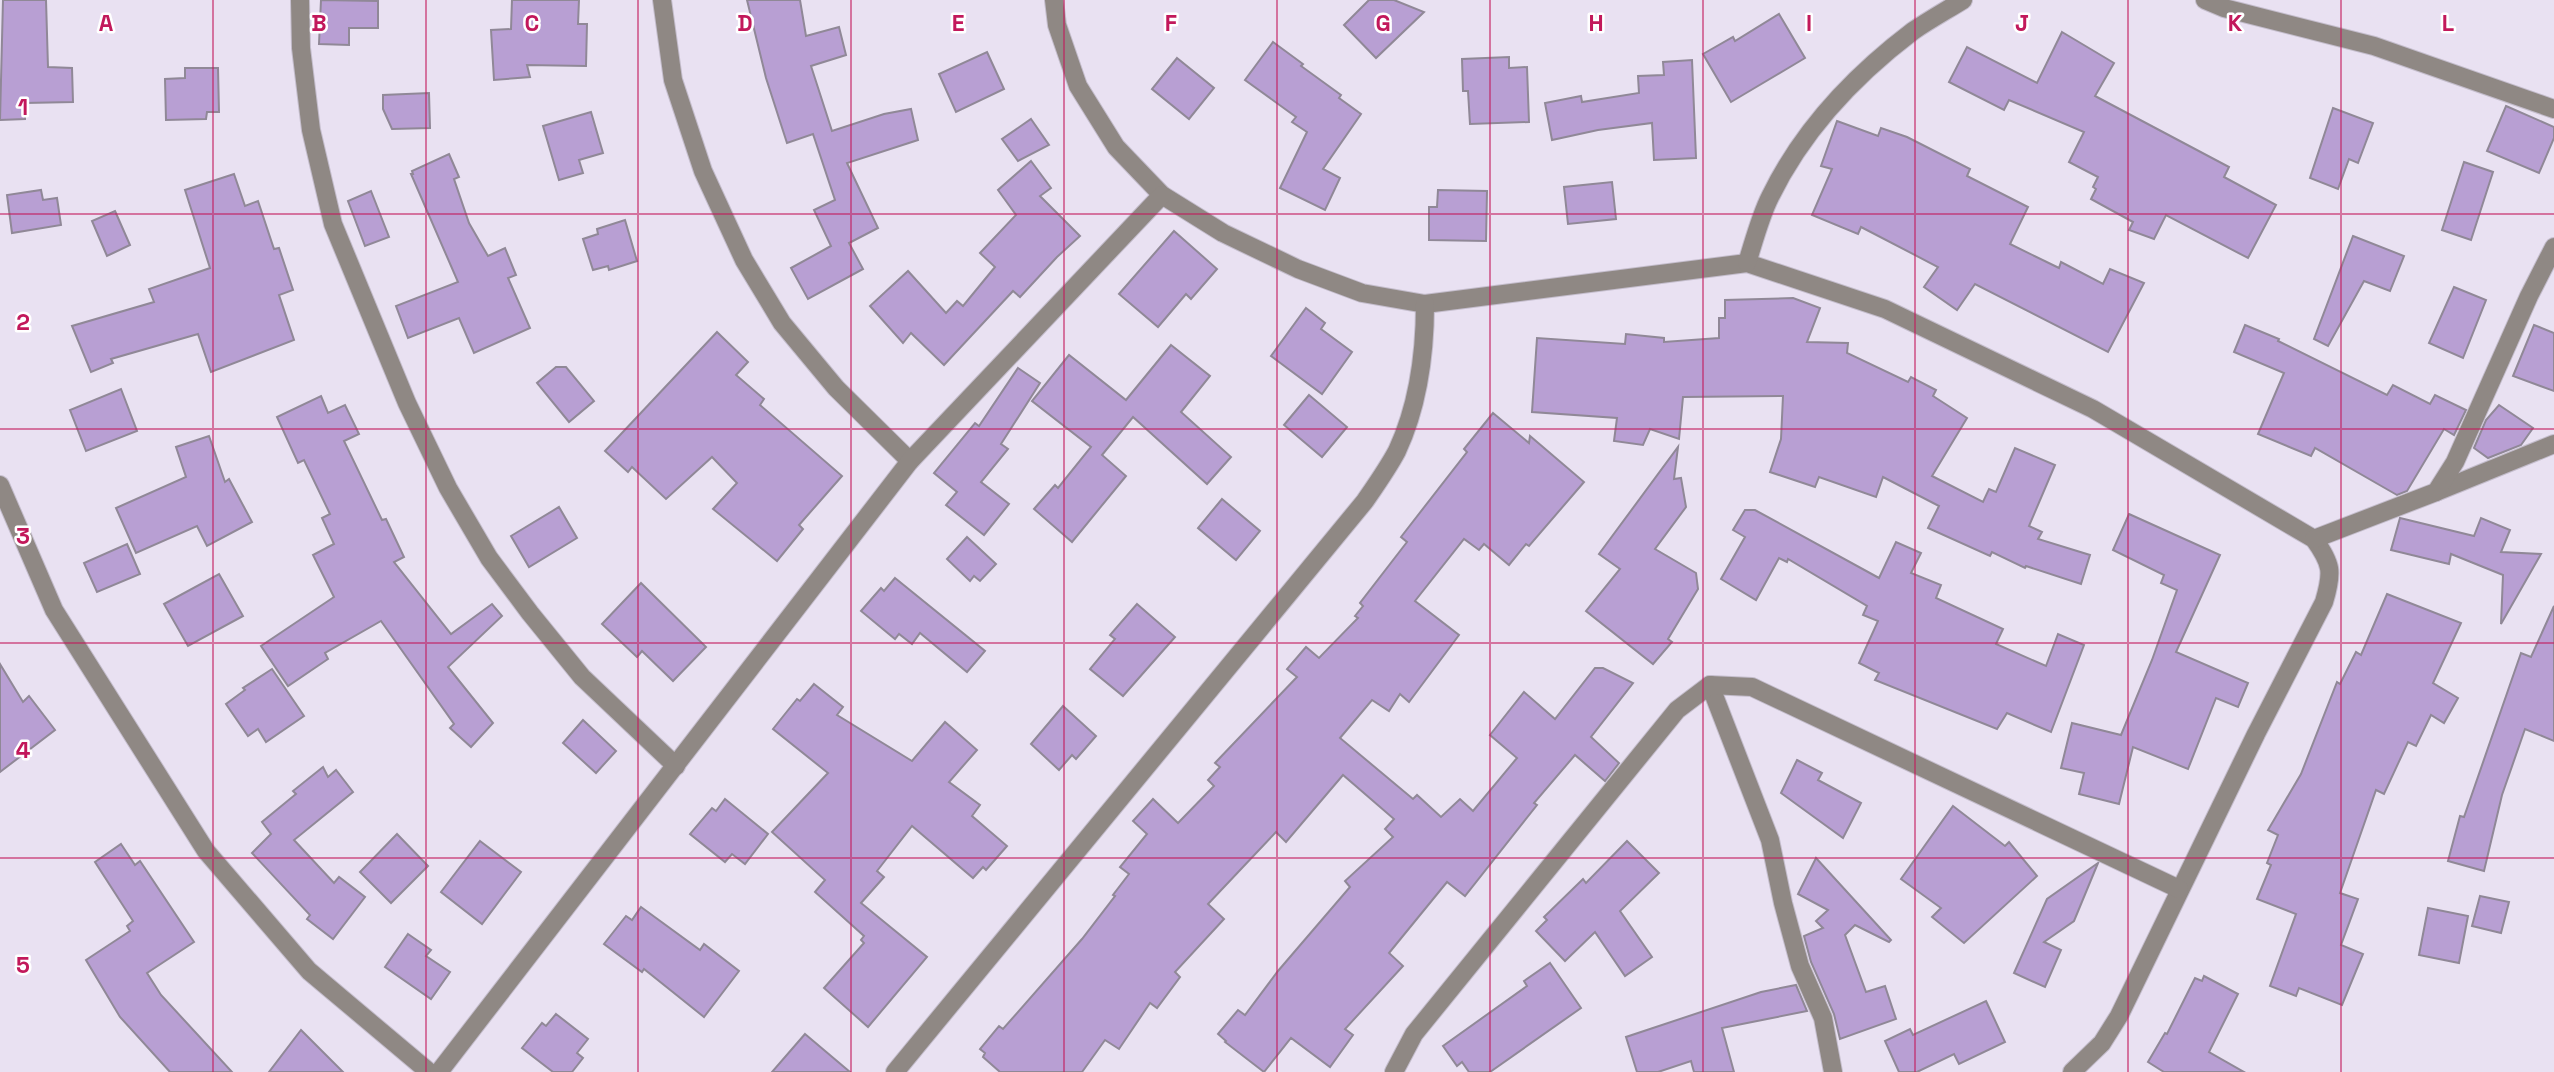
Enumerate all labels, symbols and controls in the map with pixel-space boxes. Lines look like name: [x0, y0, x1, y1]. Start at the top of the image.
text: A: [99, 8, 114, 38]
text: B: [311, 8, 327, 38]
text: C: [525, 8, 539, 38]
text: D: [737, 8, 753, 38]
text: E: [952, 8, 964, 38]
text: F: [1165, 8, 1177, 38]
text: G: [1375, 8, 1391, 38]
text: H: [1588, 8, 1604, 38]
text: I: [1806, 8, 1812, 38]
text: J: [2015, 8, 2029, 38]
text: K: [2228, 8, 2243, 38]
text: L: [2442, 8, 2454, 38]
text: 1: [18, 92, 28, 122]
text: 2: [16, 307, 30, 337]
text: 3: [16, 521, 30, 551]
text: 4: [16, 735, 31, 765]
text: 5: [16, 950, 30, 980]

